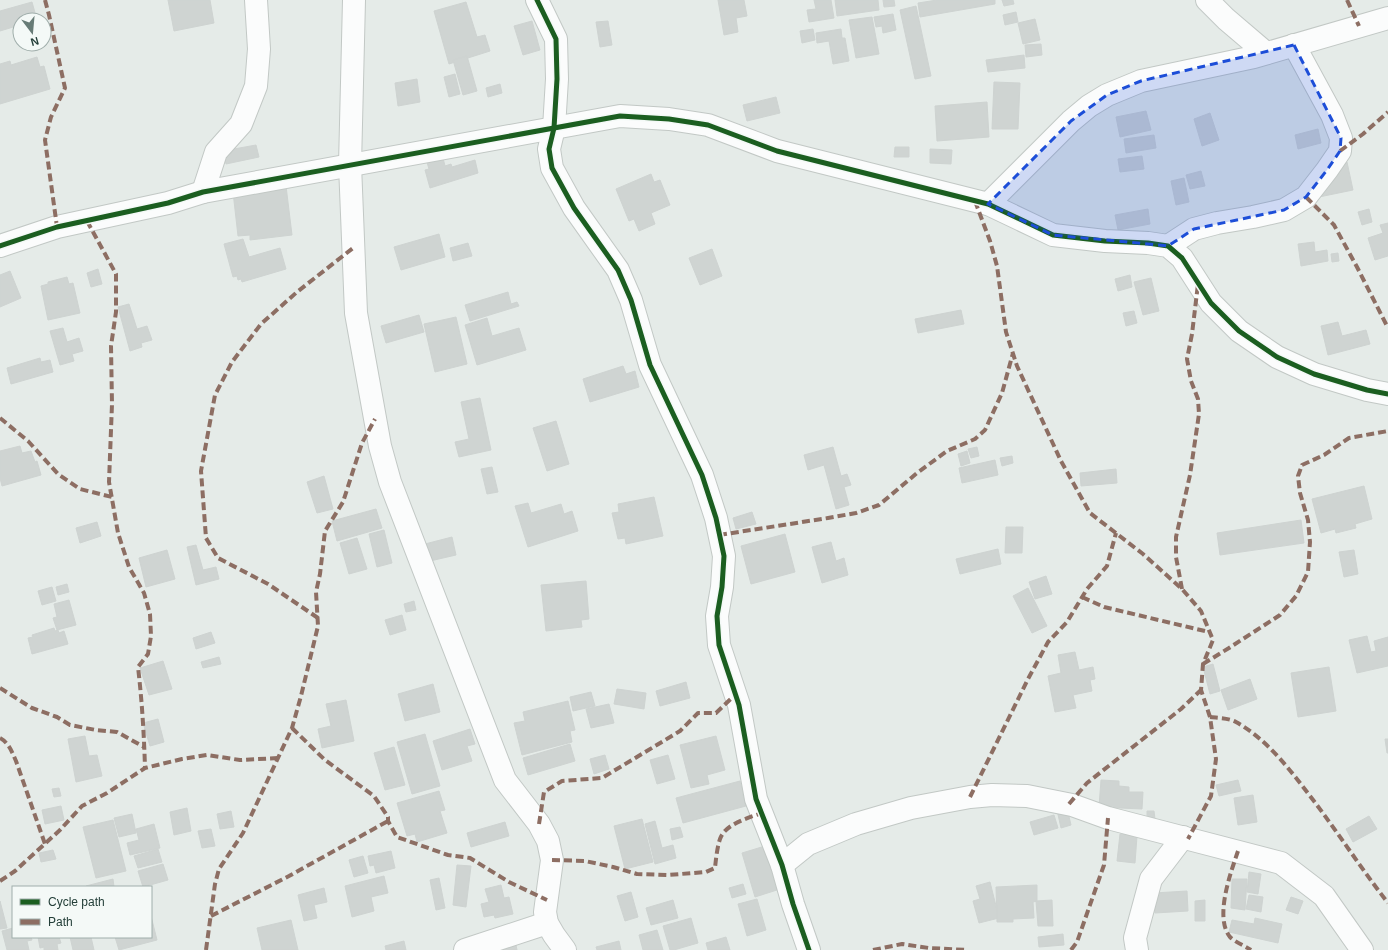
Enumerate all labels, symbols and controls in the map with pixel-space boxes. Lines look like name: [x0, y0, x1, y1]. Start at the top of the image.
north arrow: [12, 12, 52, 52]
text: N: [29, 35, 40, 48]
legend: [12, 886, 152, 938]
text: Cycle path: [48, 895, 105, 909]
text: Path: [48, 915, 73, 929]

